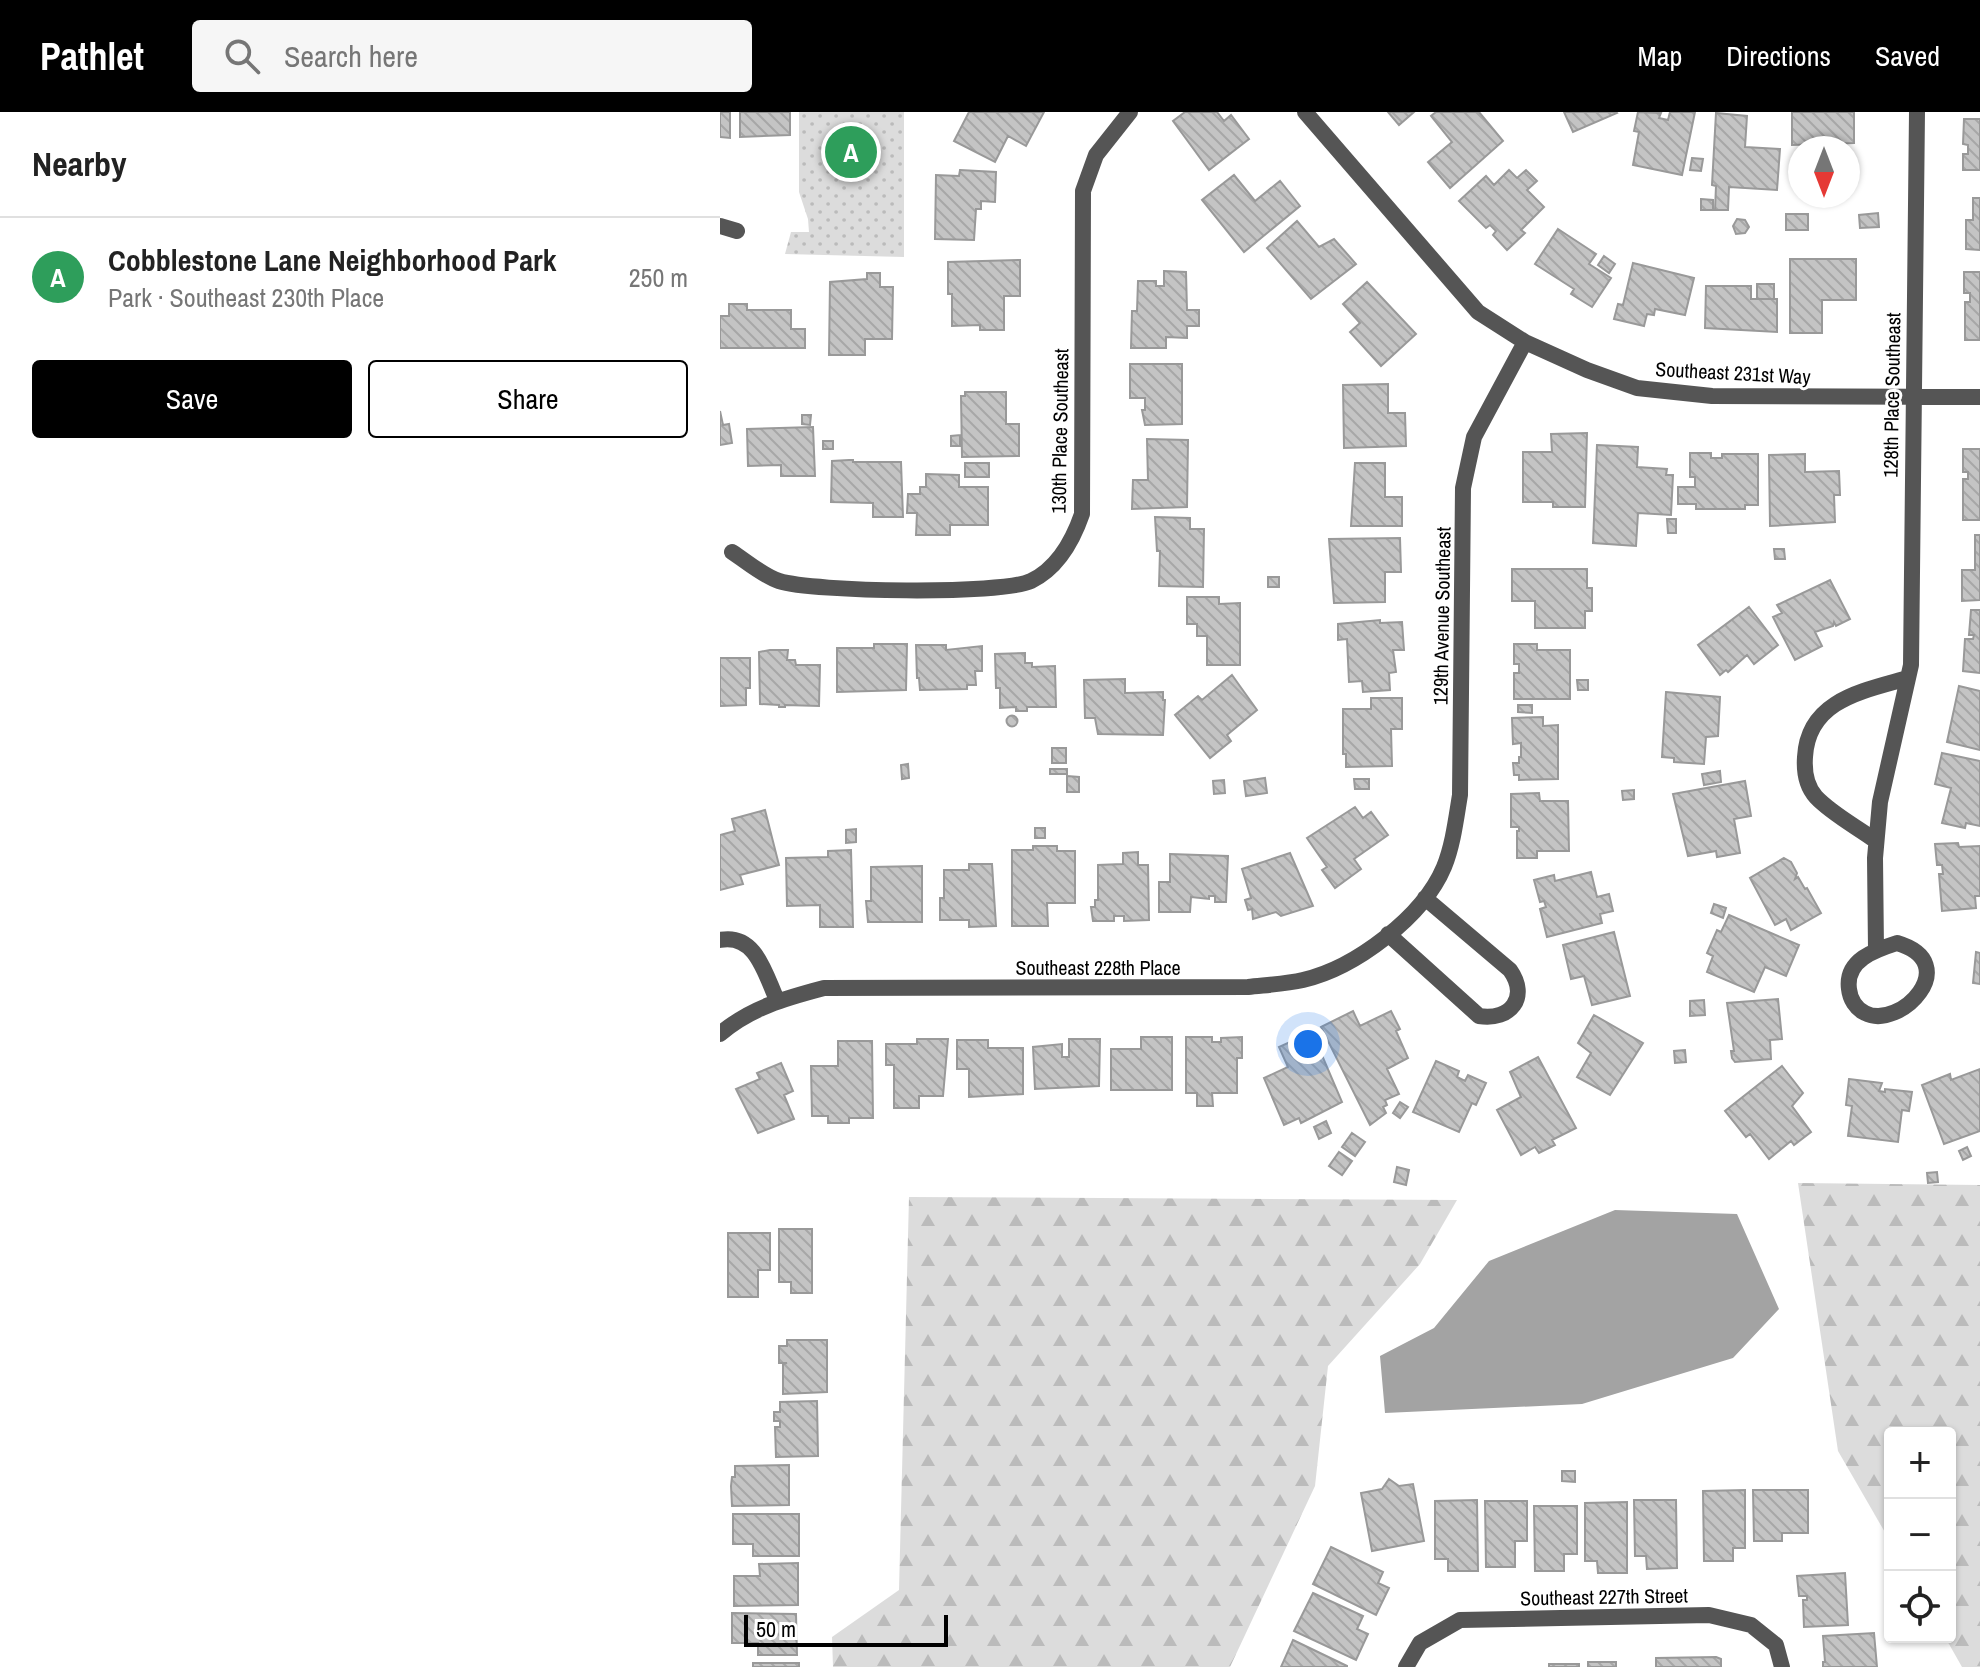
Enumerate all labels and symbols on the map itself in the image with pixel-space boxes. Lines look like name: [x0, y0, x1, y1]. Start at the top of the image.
pin: A: [825, 122, 877, 182]
north arrow: [1788, 136, 1860, 208]
street label: 128th Place Southeast: [1877, 312, 1906, 478]
street label: 130th Place Southeast: [1045, 348, 1074, 514]
street label: Southeast 231st Way: [1655, 355, 1812, 390]
street label: 129th Avenue Southeast: [1426, 526, 1457, 705]
street label: Southeast 228th Place: [1015, 954, 1181, 981]
your location: [1288, 1024, 1328, 1064]
street label: Southeast 227th Street: [1520, 1582, 1689, 1611]
scale bar: [744, 1611, 948, 1647]

